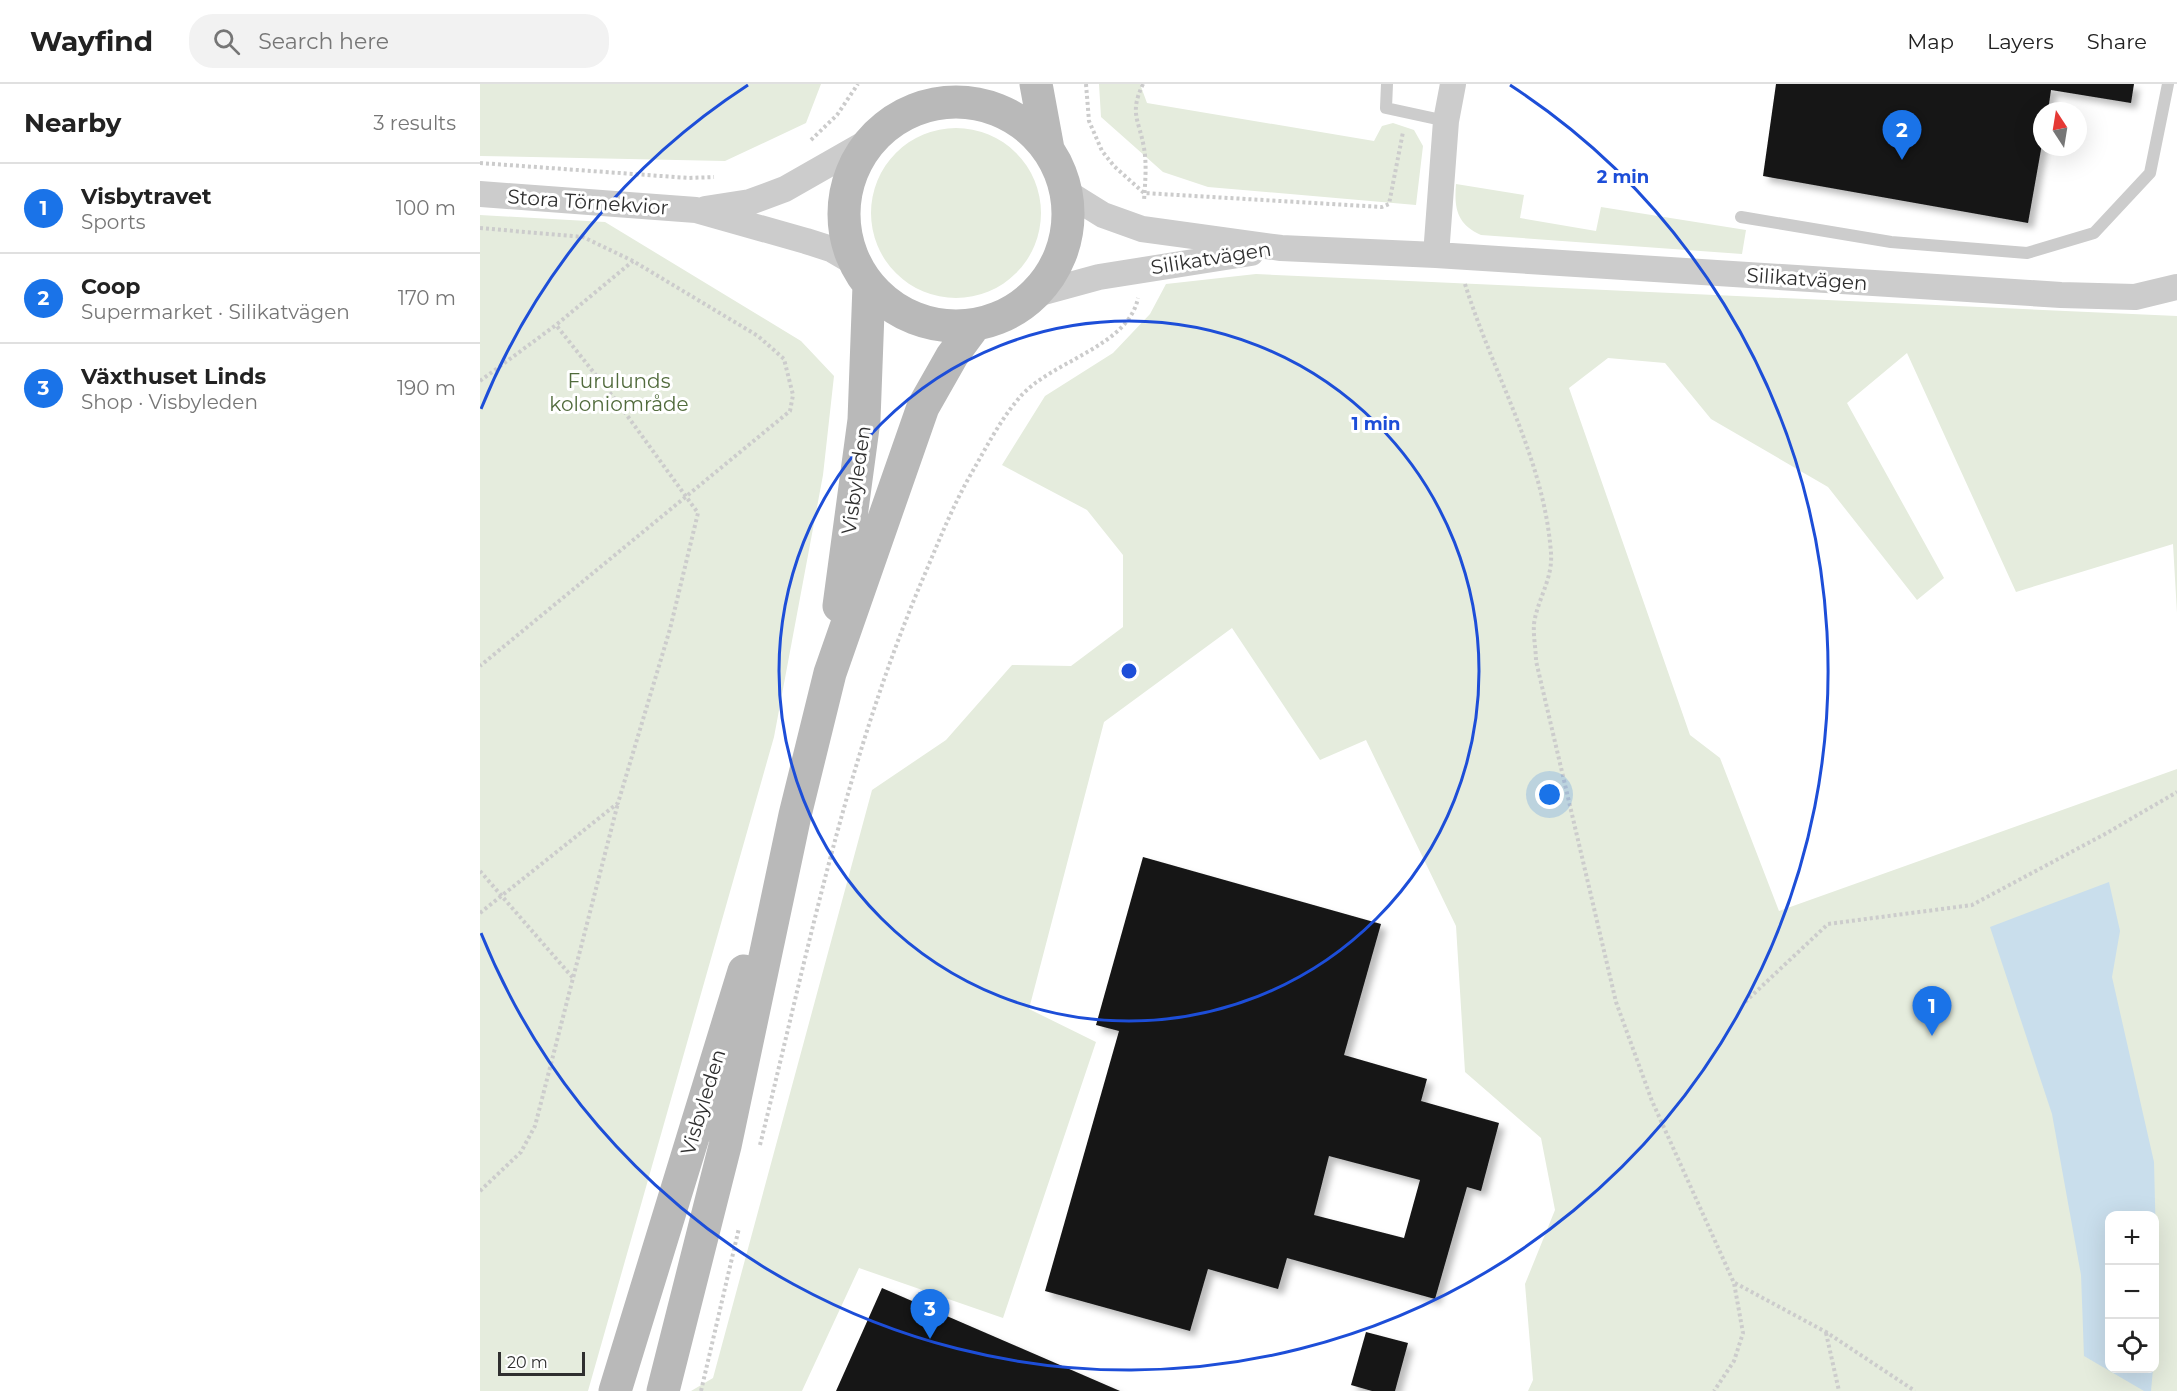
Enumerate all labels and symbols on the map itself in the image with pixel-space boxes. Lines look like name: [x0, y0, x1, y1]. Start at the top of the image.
north arrow: [2033, 102, 2087, 156]
pin: 2: [1882, 110, 1922, 160]
text: 2 min: [1597, 166, 1649, 188]
street label: Stora Törnekvior: [507, 184, 669, 220]
street label: Silikatvägen: [1149, 237, 1273, 279]
street label: Silikatvägen: [1746, 263, 1868, 295]
park label: Furulunds koloniområde: [549, 369, 689, 416]
text: 1 min: [1352, 413, 1400, 435]
street label: Visbyleden: [836, 424, 876, 536]
centre of rings: [1119, 661, 1139, 681]
your location: [1535, 780, 1564, 809]
pin: 1: [1912, 986, 1952, 1036]
street label: Visbyleden: [676, 1046, 730, 1158]
pin: 3: [910, 1290, 950, 1339]
scale bar: [498, 1349, 585, 1376]

